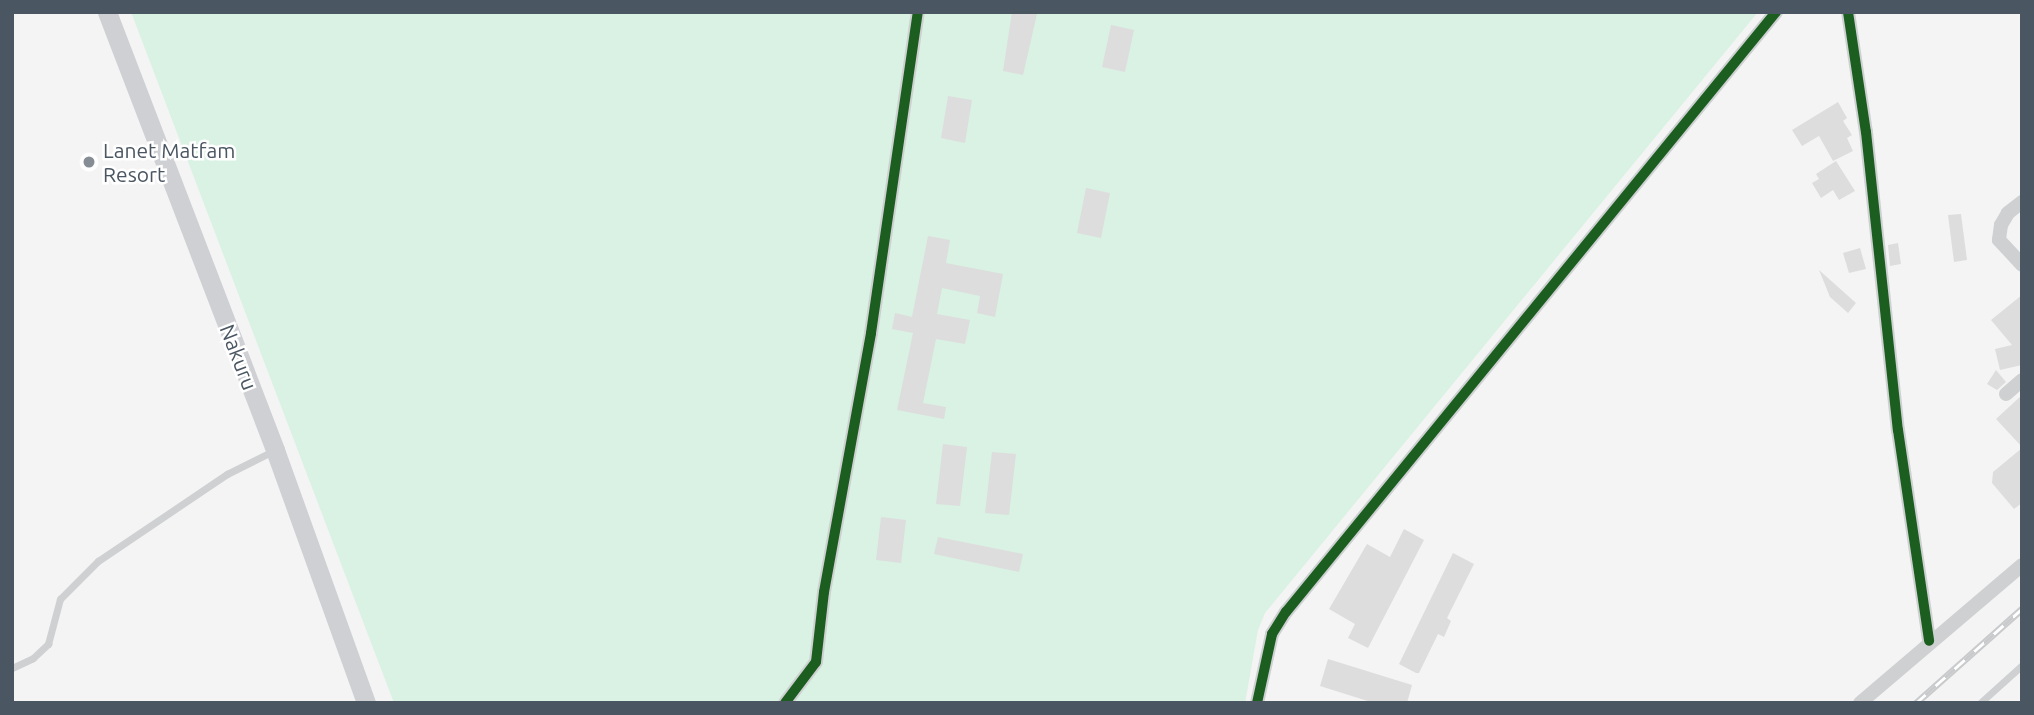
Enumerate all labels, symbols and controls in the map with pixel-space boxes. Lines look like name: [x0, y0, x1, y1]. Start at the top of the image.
place label: Lanet Matfam Resort: [103, 137, 235, 187]
marker: Lanet Matfam Resort: [81, 154, 97, 170]
street label: Nakuru: [215, 321, 263, 393]

